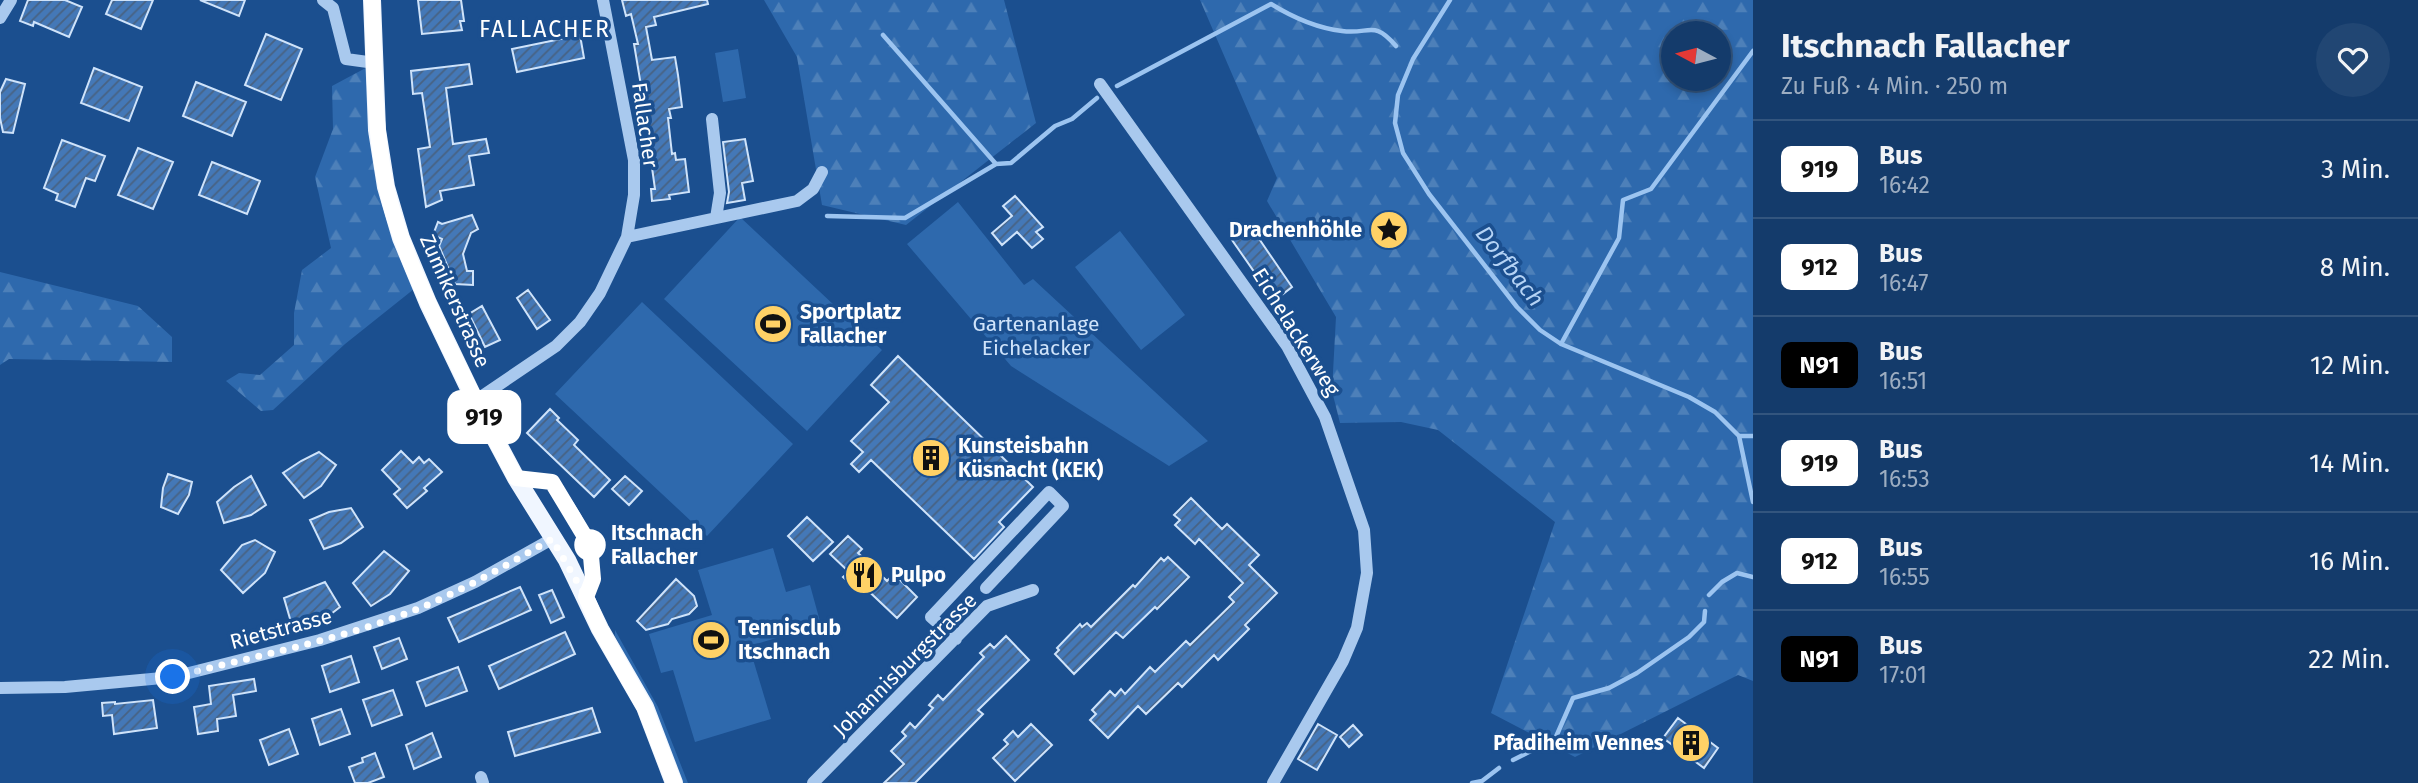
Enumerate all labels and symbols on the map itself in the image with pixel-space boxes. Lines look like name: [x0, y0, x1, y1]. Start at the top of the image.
district label: FALLACHER: [479, 15, 611, 43]
north arrow: [1661, 21, 1731, 91]
street label: Fallacher: [626, 81, 664, 169]
place icon: Drachenhöhle: [1368, 209, 1410, 251]
place label: Drachenhöhle: [1229, 217, 1362, 243]
water label: Dorfbach: [1470, 220, 1550, 312]
street label: Zumikerstrasse: [414, 230, 496, 372]
street label: Eichelackerweg: [1246, 263, 1346, 401]
place label: Sportplatz Fallacher: [800, 299, 902, 349]
sports icon: Sportplatz Fallacher: [752, 303, 794, 345]
park label: Gartenanlage Eichelacker: [973, 311, 1099, 361]
line badge: 919: [444, 394, 524, 440]
place label: Kunsteisbahn Küsnacht (KEK): [958, 433, 1104, 483]
building icon: Kunsteisbahn Küsnacht (KEK): [910, 437, 952, 479]
place label: Itschnach Fallacher: [611, 520, 703, 570]
marker: Itschnach Fallacher: [575, 530, 605, 560]
restaurant icon: Pulpo: [843, 554, 885, 596]
place label: Pulpo: [891, 562, 946, 588]
street label: Johannisburgstrasse: [828, 588, 982, 742]
street label: Rietstrasse: [227, 603, 335, 655]
place label: Tennisclub Itschnach: [738, 615, 841, 665]
sports icon: Tennisclub Itschnach: [690, 619, 732, 661]
your location: [155, 659, 190, 694]
building icon: Pfadiheim Vennes: [1670, 722, 1712, 764]
place label: Pfadiheim Vennes: [1493, 730, 1664, 756]

